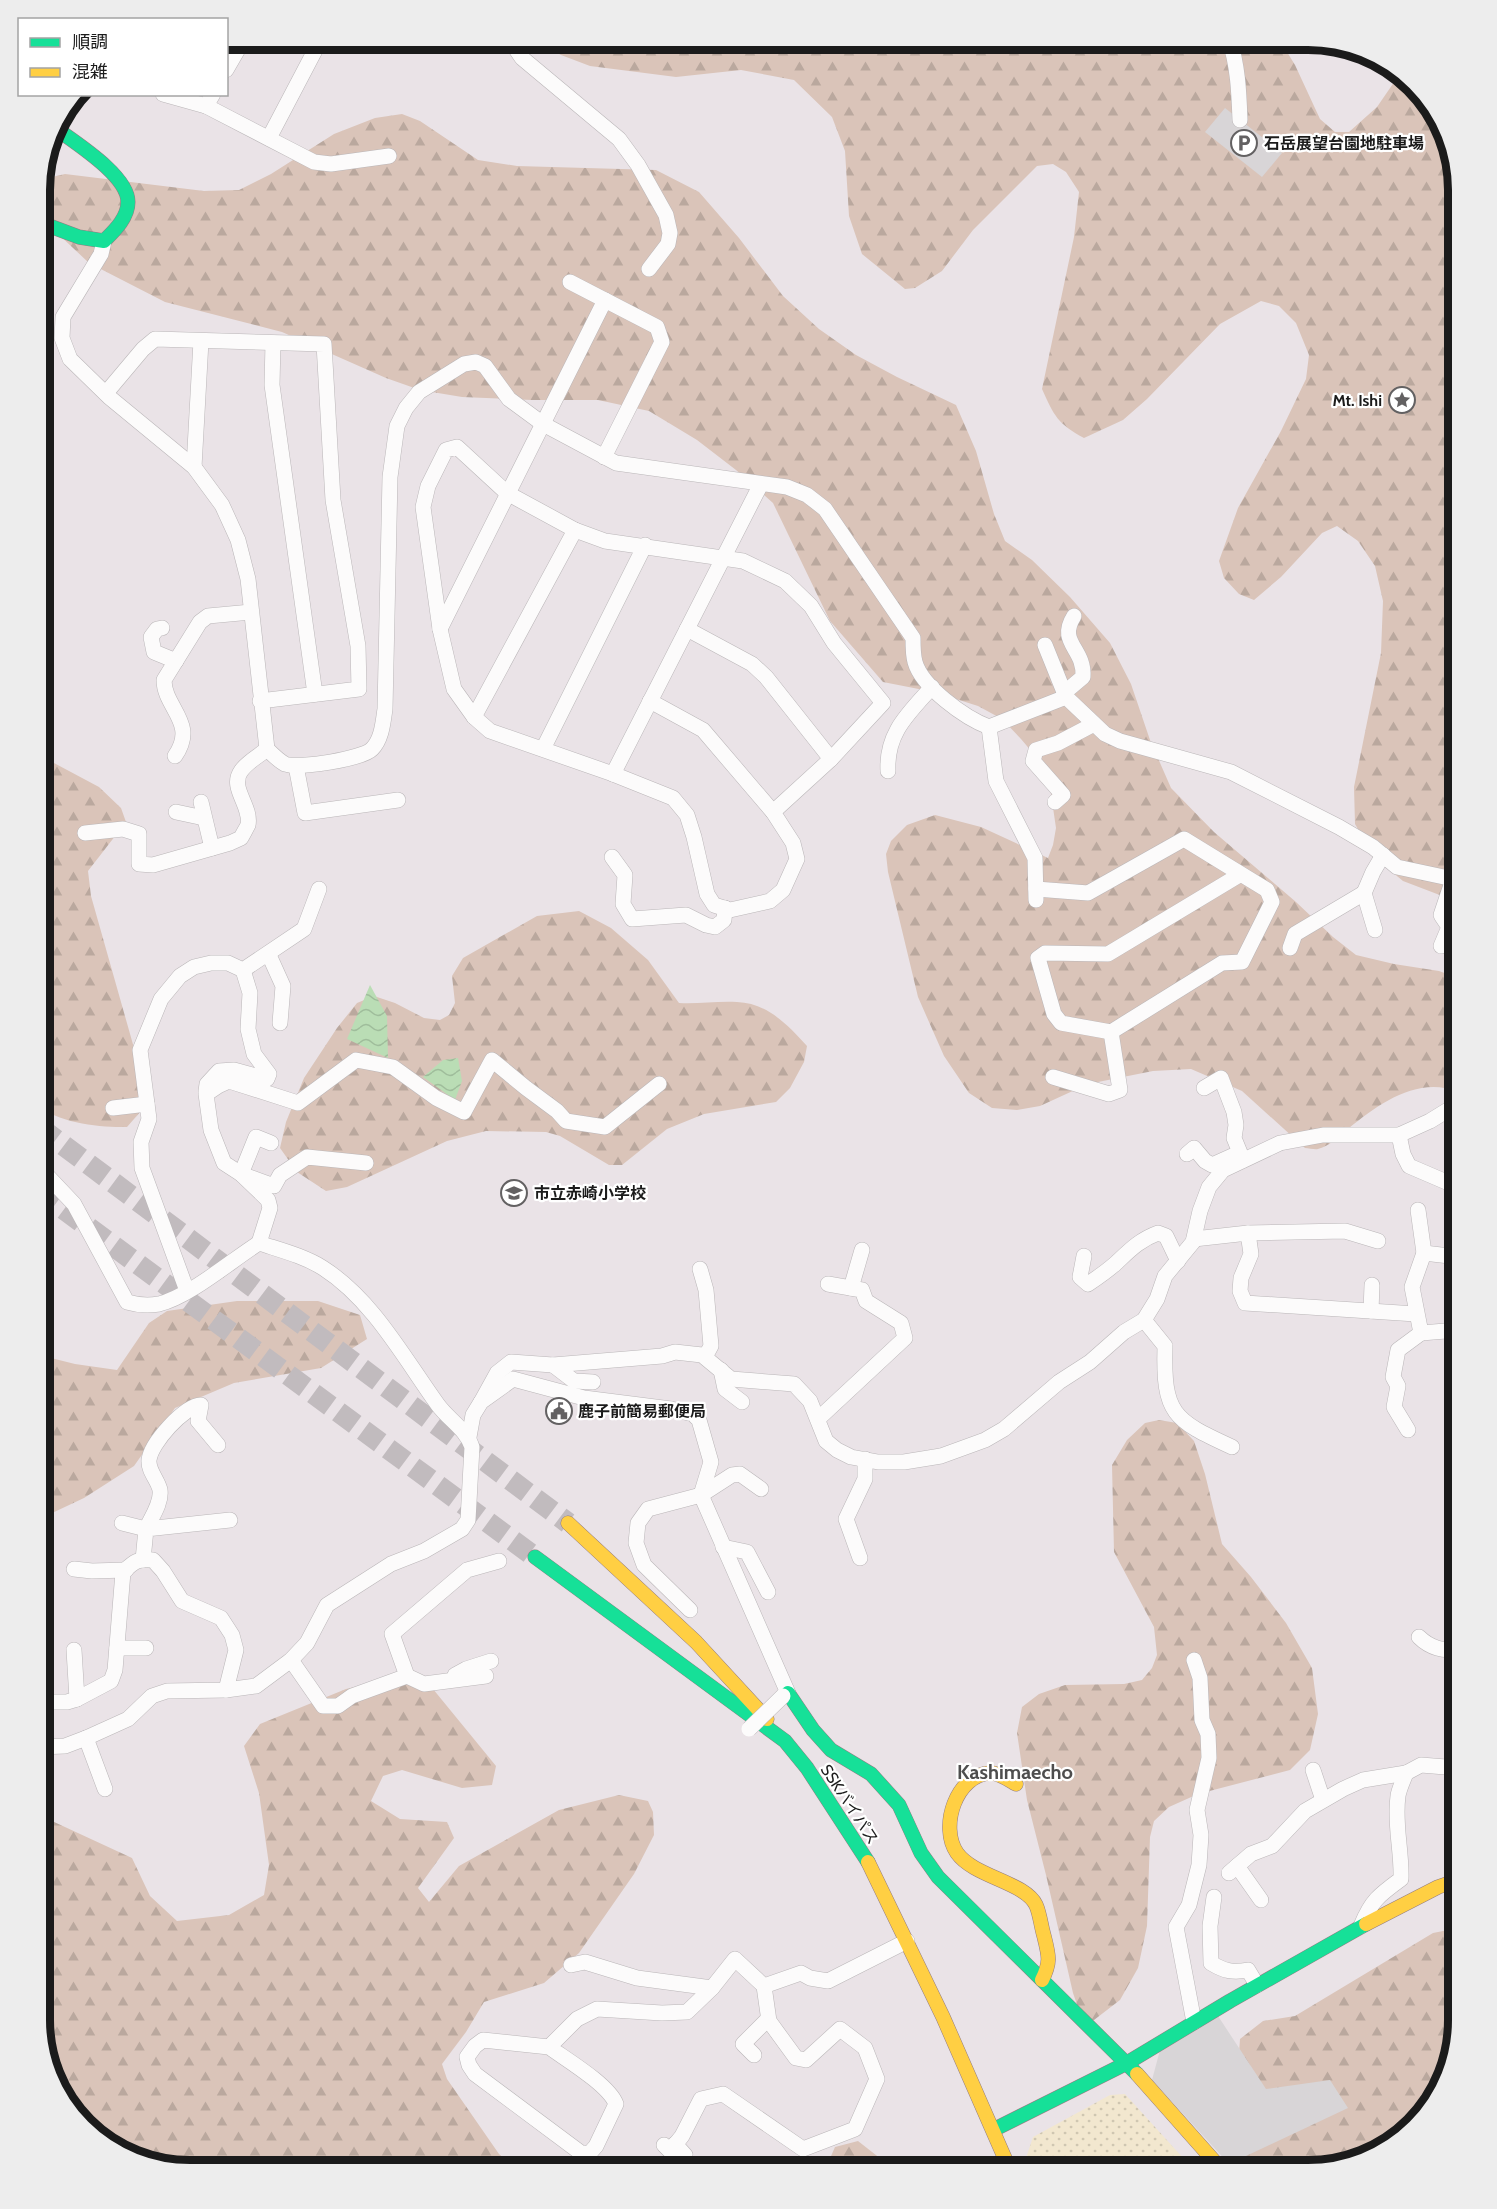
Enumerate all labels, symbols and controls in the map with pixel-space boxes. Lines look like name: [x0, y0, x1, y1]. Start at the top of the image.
legend: [18, 18, 228, 96]
text: 順調: [72, 31, 108, 53]
text: 混雑: [72, 61, 108, 83]
parking icon: 石岳展望台園地駐車場: [1229, 128, 1259, 158]
place label: 石岳展望台園地駐車場: [1264, 134, 1424, 153]
place icon: Mt. Ishi: [1387, 385, 1417, 415]
place label: Mt. Ishi: [1333, 391, 1382, 410]
school or university icon: 市立赤崎小学校: [499, 1178, 529, 1208]
place label: 市立赤崎小学校: [534, 1184, 646, 1203]
public building icon: 鹿子前簡易郵便局: [544, 1396, 574, 1426]
place label: 鹿子前簡易郵便局: [578, 1402, 706, 1421]
district label: Kashimaecho: [957, 1760, 1073, 1784]
street label: SSKバイパス: [817, 1761, 882, 1848]

